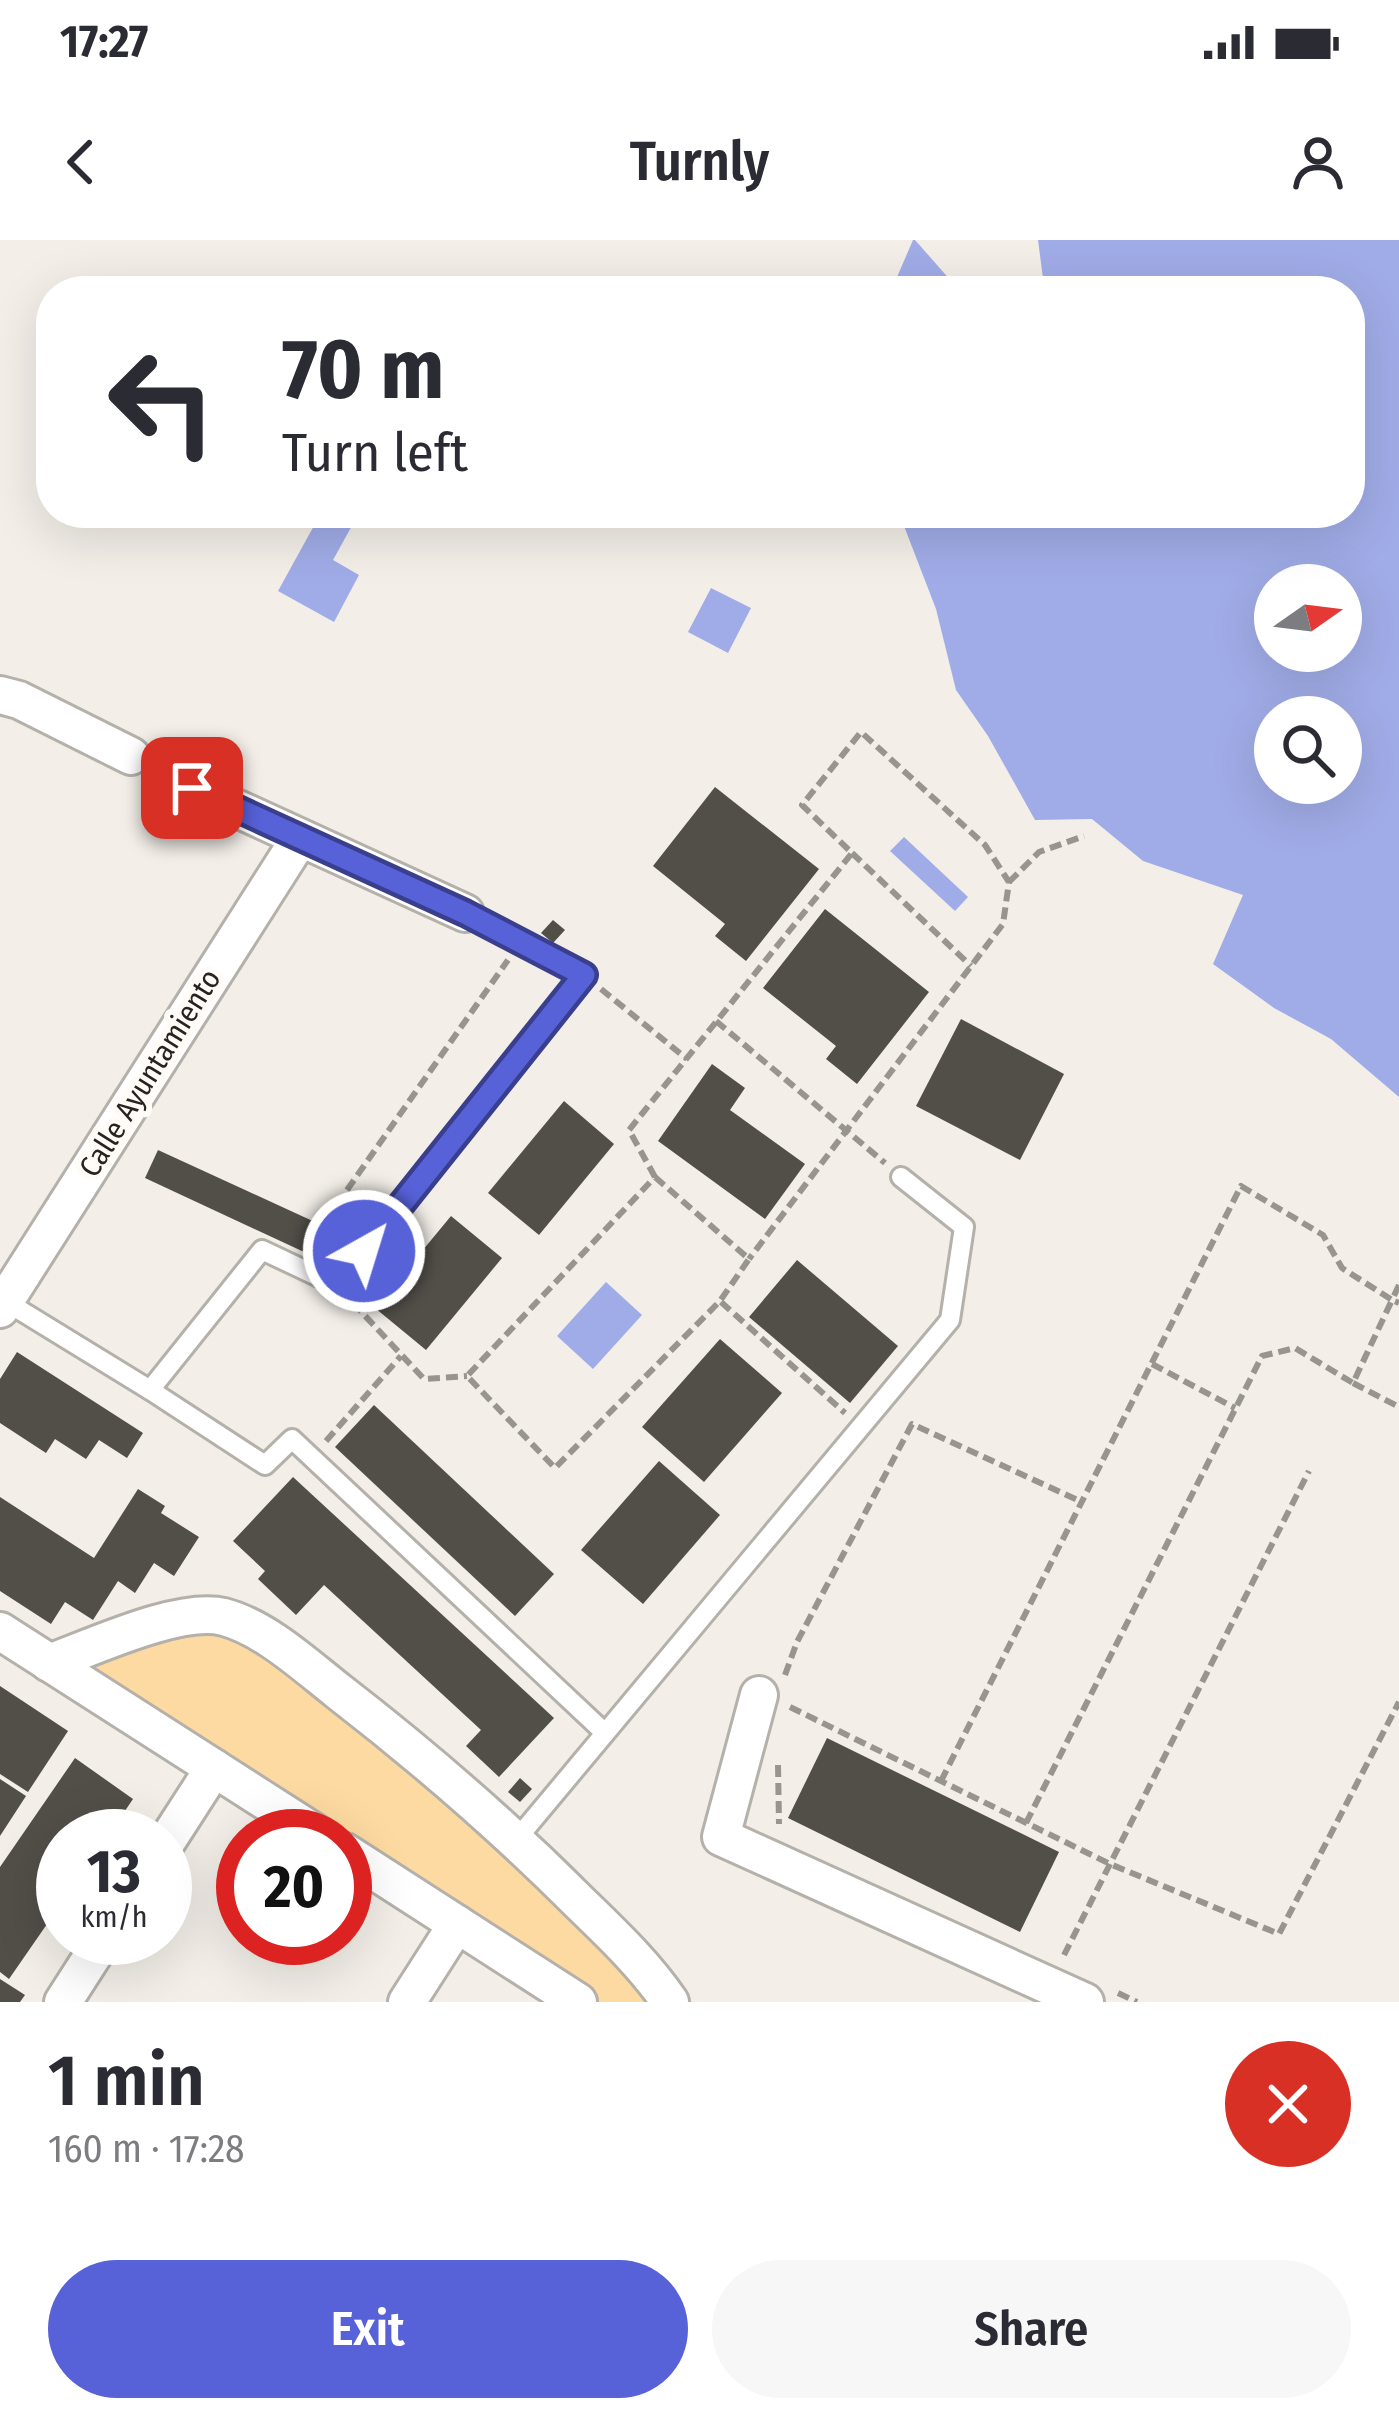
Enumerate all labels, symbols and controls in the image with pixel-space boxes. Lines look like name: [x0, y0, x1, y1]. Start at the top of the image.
text: 17:27: [60, 15, 148, 69]
icon: back: [48, 129, 114, 195]
icon: person: [1285, 129, 1351, 195]
text: Turnly: [630, 130, 769, 194]
text: 70 m: [282, 319, 444, 420]
icon: left: [84, 324, 240, 480]
text: Turn left: [282, 421, 468, 485]
north arrow: [1254, 564, 1362, 672]
map controls: [1254, 564, 1362, 804]
button: search: [1254, 696, 1362, 804]
pin: [141, 737, 243, 839]
icon: arrive: [159, 755, 225, 821]
street label: Calle Ayuntamiento: [72, 962, 228, 1184]
position arrow: [301, 1188, 427, 1314]
speed limit sign: 20: [216, 1809, 372, 1965]
text: 13: [87, 1836, 141, 1908]
text: km/h: [81, 1899, 147, 1935]
text: 1 min: [48, 2038, 205, 2124]
button: close: [1225, 2041, 1351, 2167]
text: 160 m · 17:28: [48, 2126, 245, 2172]
button: Exit: [48, 2260, 688, 2398]
button: Share: [712, 2260, 1351, 2398]

